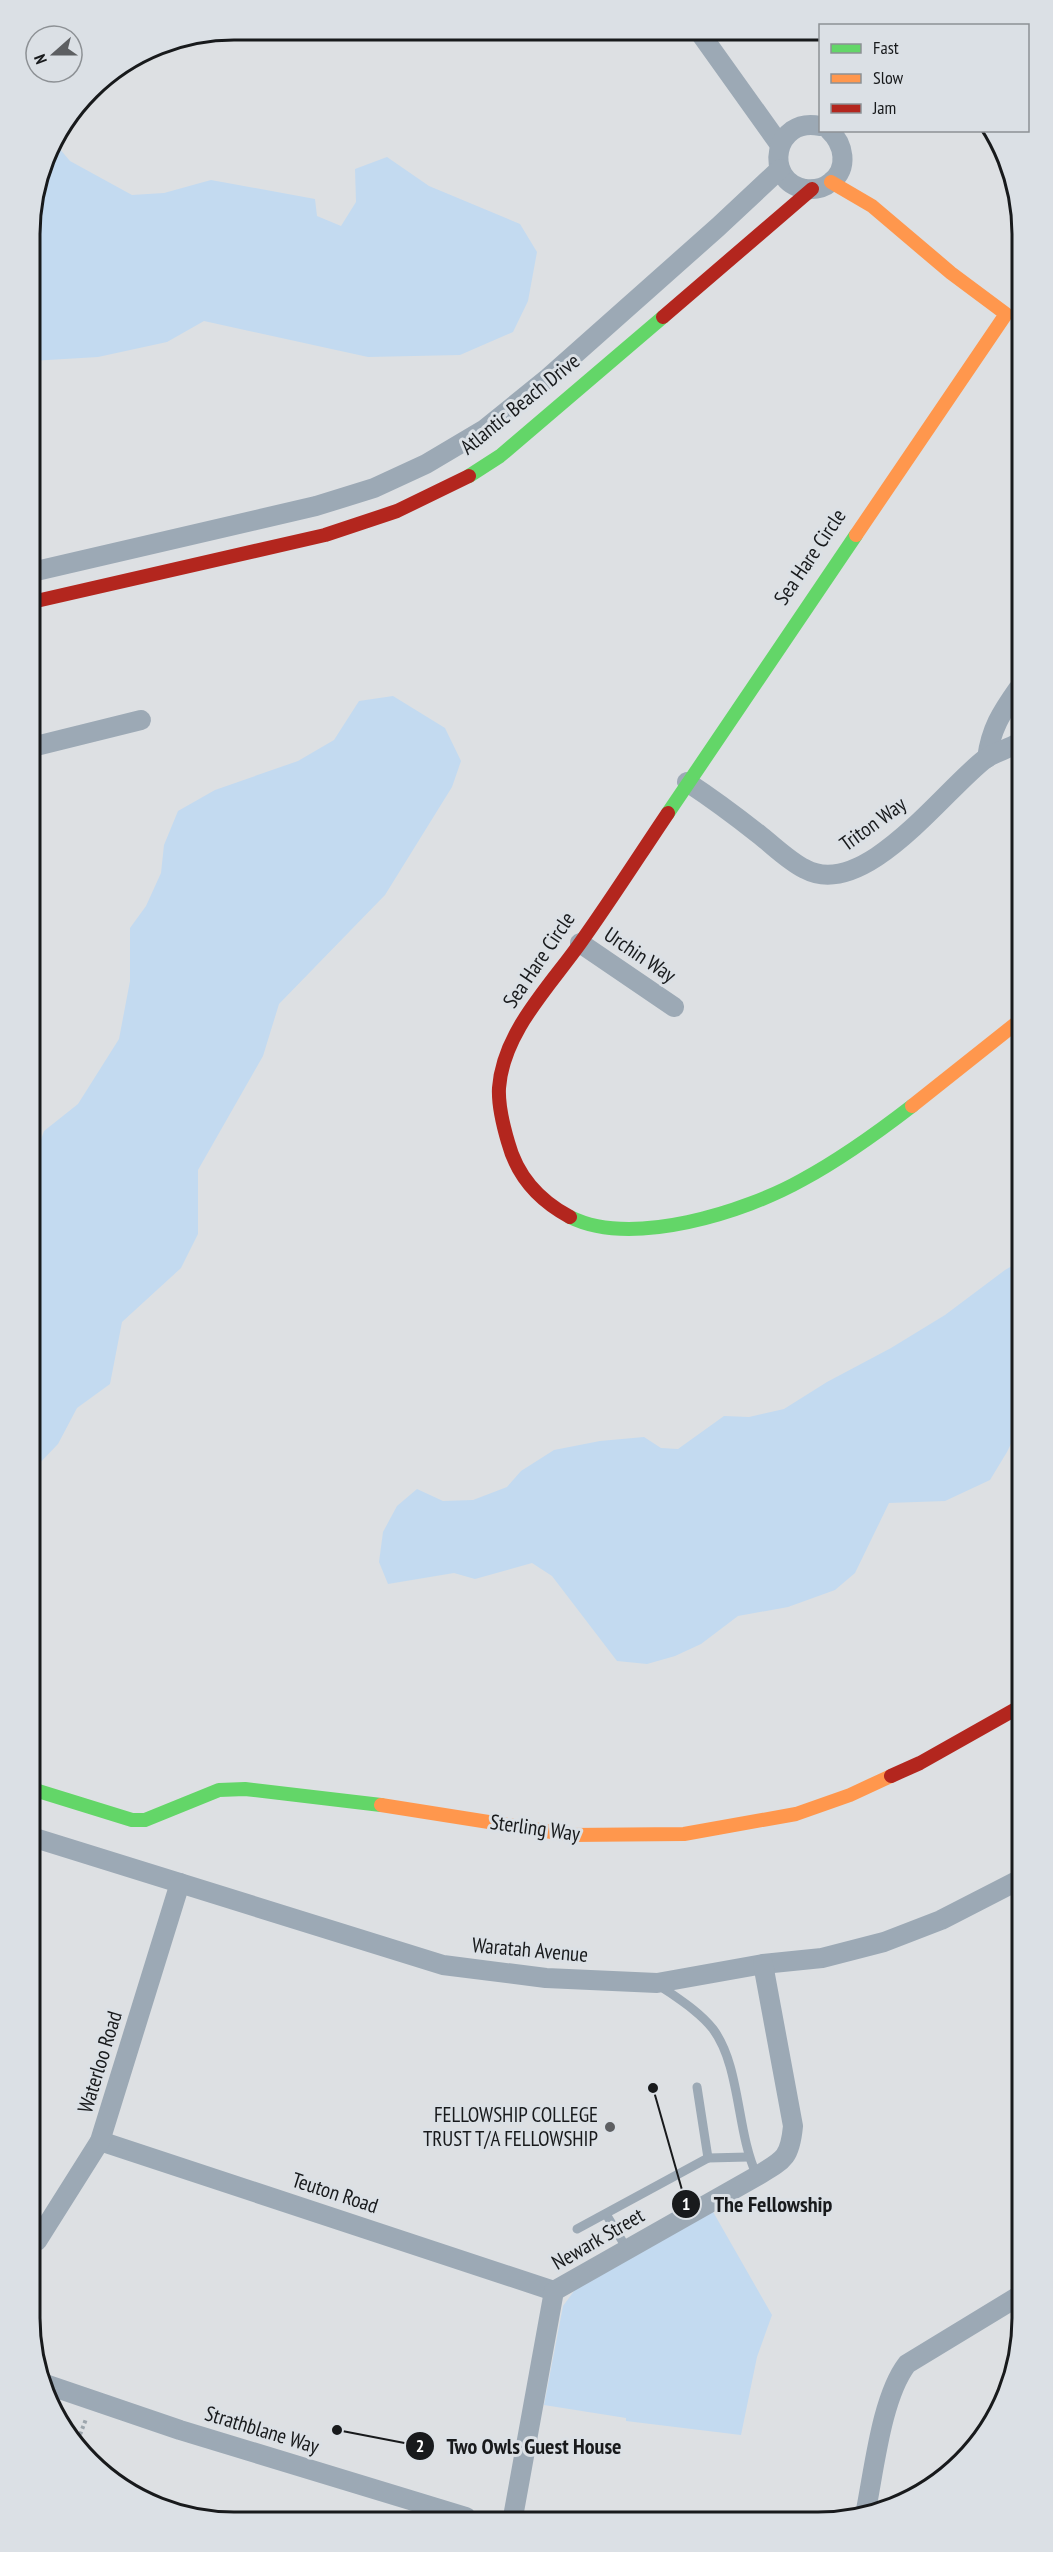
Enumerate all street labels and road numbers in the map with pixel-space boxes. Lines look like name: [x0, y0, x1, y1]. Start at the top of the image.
street label: Atlantic Beach Drive: [454, 347, 585, 460]
street label: Sea Hare Circle: [768, 504, 852, 610]
street label: Triton Way: [834, 790, 911, 857]
street label: Sea Hare Circle: [497, 907, 581, 1013]
street label: Urchin Way: [599, 921, 681, 988]
street label: Sterling Way: [488, 1808, 582, 1847]
street label: Waratah Avenue: [471, 1931, 589, 1968]
street label: Waterloo Road: [71, 2008, 128, 2116]
street label: Teuton Road: [289, 2166, 382, 2219]
street label: Newark Street: [547, 2201, 649, 2276]
street label: Strathblane Way: [202, 2399, 323, 2460]

